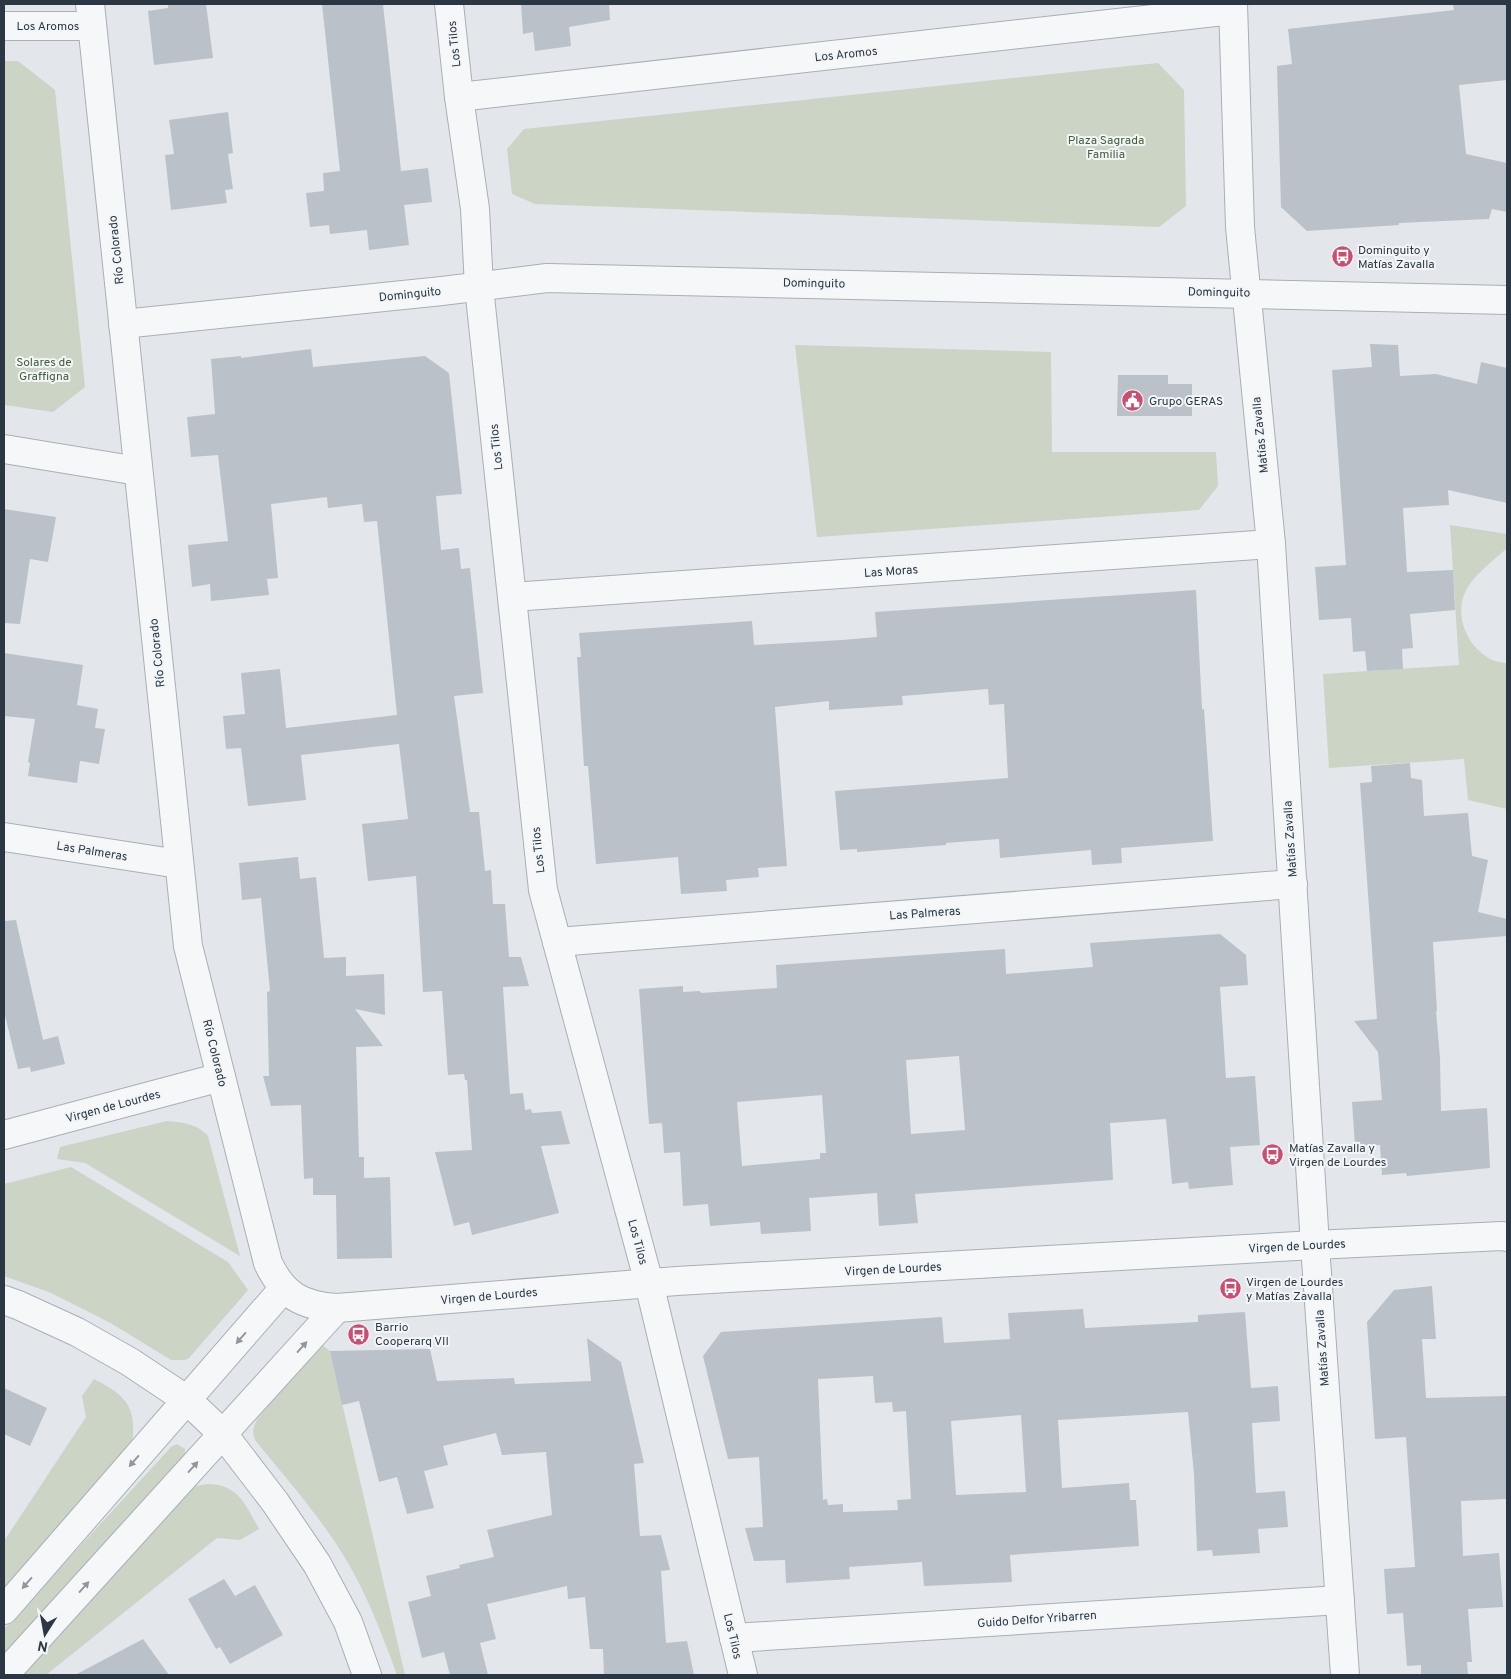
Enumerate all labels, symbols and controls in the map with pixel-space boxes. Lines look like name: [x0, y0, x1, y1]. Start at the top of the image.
street label: Los Aromos: [17, 19, 79, 35]
street label: Los Tilos: [445, 20, 465, 68]
street label: Los Aromos: [814, 44, 878, 66]
park label: Plaza Sagrada Familia: [1068, 133, 1144, 163]
street label: Río Colorado: [105, 214, 129, 285]
place label: Dominguito y Matías Zavalla: [1358, 243, 1435, 273]
bus stop icon: Dominguito y Matías Zavalla: [1330, 245, 1354, 269]
street label: Dominguito: [783, 275, 846, 293]
street label: Dominguito: [378, 284, 442, 306]
street label: Dominguito: [1188, 284, 1251, 302]
park label: Solares de Graffigna: [16, 355, 72, 385]
public building icon: Grupo GERAS: [1121, 389, 1145, 413]
place label: Grupo GERAS: [1149, 394, 1223, 410]
street label: Matías Zavalla: [1249, 396, 1273, 474]
street label: Los Tilos: [487, 423, 507, 471]
street label: Las Moras: [863, 562, 919, 582]
street label: Río Colorado: [146, 617, 170, 688]
street label: Matías Zavalla: [1280, 800, 1302, 878]
street label: Los Tilos: [529, 826, 549, 874]
street label: Las Palmeras: [55, 838, 128, 865]
street label: Las Palmeras: [889, 904, 961, 924]
street label: Río Colorado: [198, 1018, 230, 1089]
street label: Virgen de Lourdes: [64, 1087, 162, 1127]
place label: Matías Zavalla y Virgen de Lourdes: [1289, 1141, 1386, 1171]
bus stop icon: Matías Zavalla y Virgen de Lourdes: [1261, 1143, 1285, 1167]
street label: Los Tilos: [623, 1218, 651, 1267]
street label: Virgen de Lourdes: [1248, 1236, 1346, 1258]
street label: Virgen de Lourdes: [844, 1259, 942, 1281]
place label: Virgen de Lourdes y Matías Zavalla: [1246, 1275, 1343, 1305]
bus stop icon: Virgen de Lourdes y Matías Zavalla: [1218, 1277, 1242, 1301]
street label: Virgen de Lourdes: [440, 1285, 538, 1309]
street label: Matías Zavalla: [1312, 1309, 1334, 1387]
place label: Barrio Cooperarq VII: [375, 1320, 449, 1350]
bus stop icon: Barrio Cooperarq VII: [347, 1322, 371, 1346]
one-way arrow: [235, 1332, 247, 1344]
one-way arrow: [296, 1341, 308, 1353]
one-way arrow: [128, 1454, 140, 1466]
one-way arrow: [187, 1461, 199, 1473]
one-way arrow: [22, 1577, 33, 1589]
one-way arrow: [78, 1581, 89, 1594]
street label: Guido Delfor Yribarren: [977, 1608, 1097, 1632]
north arrow: [20, 1609, 70, 1659]
street label: Los Tilos: [719, 1612, 745, 1661]
text: N: [36, 1636, 49, 1655]

